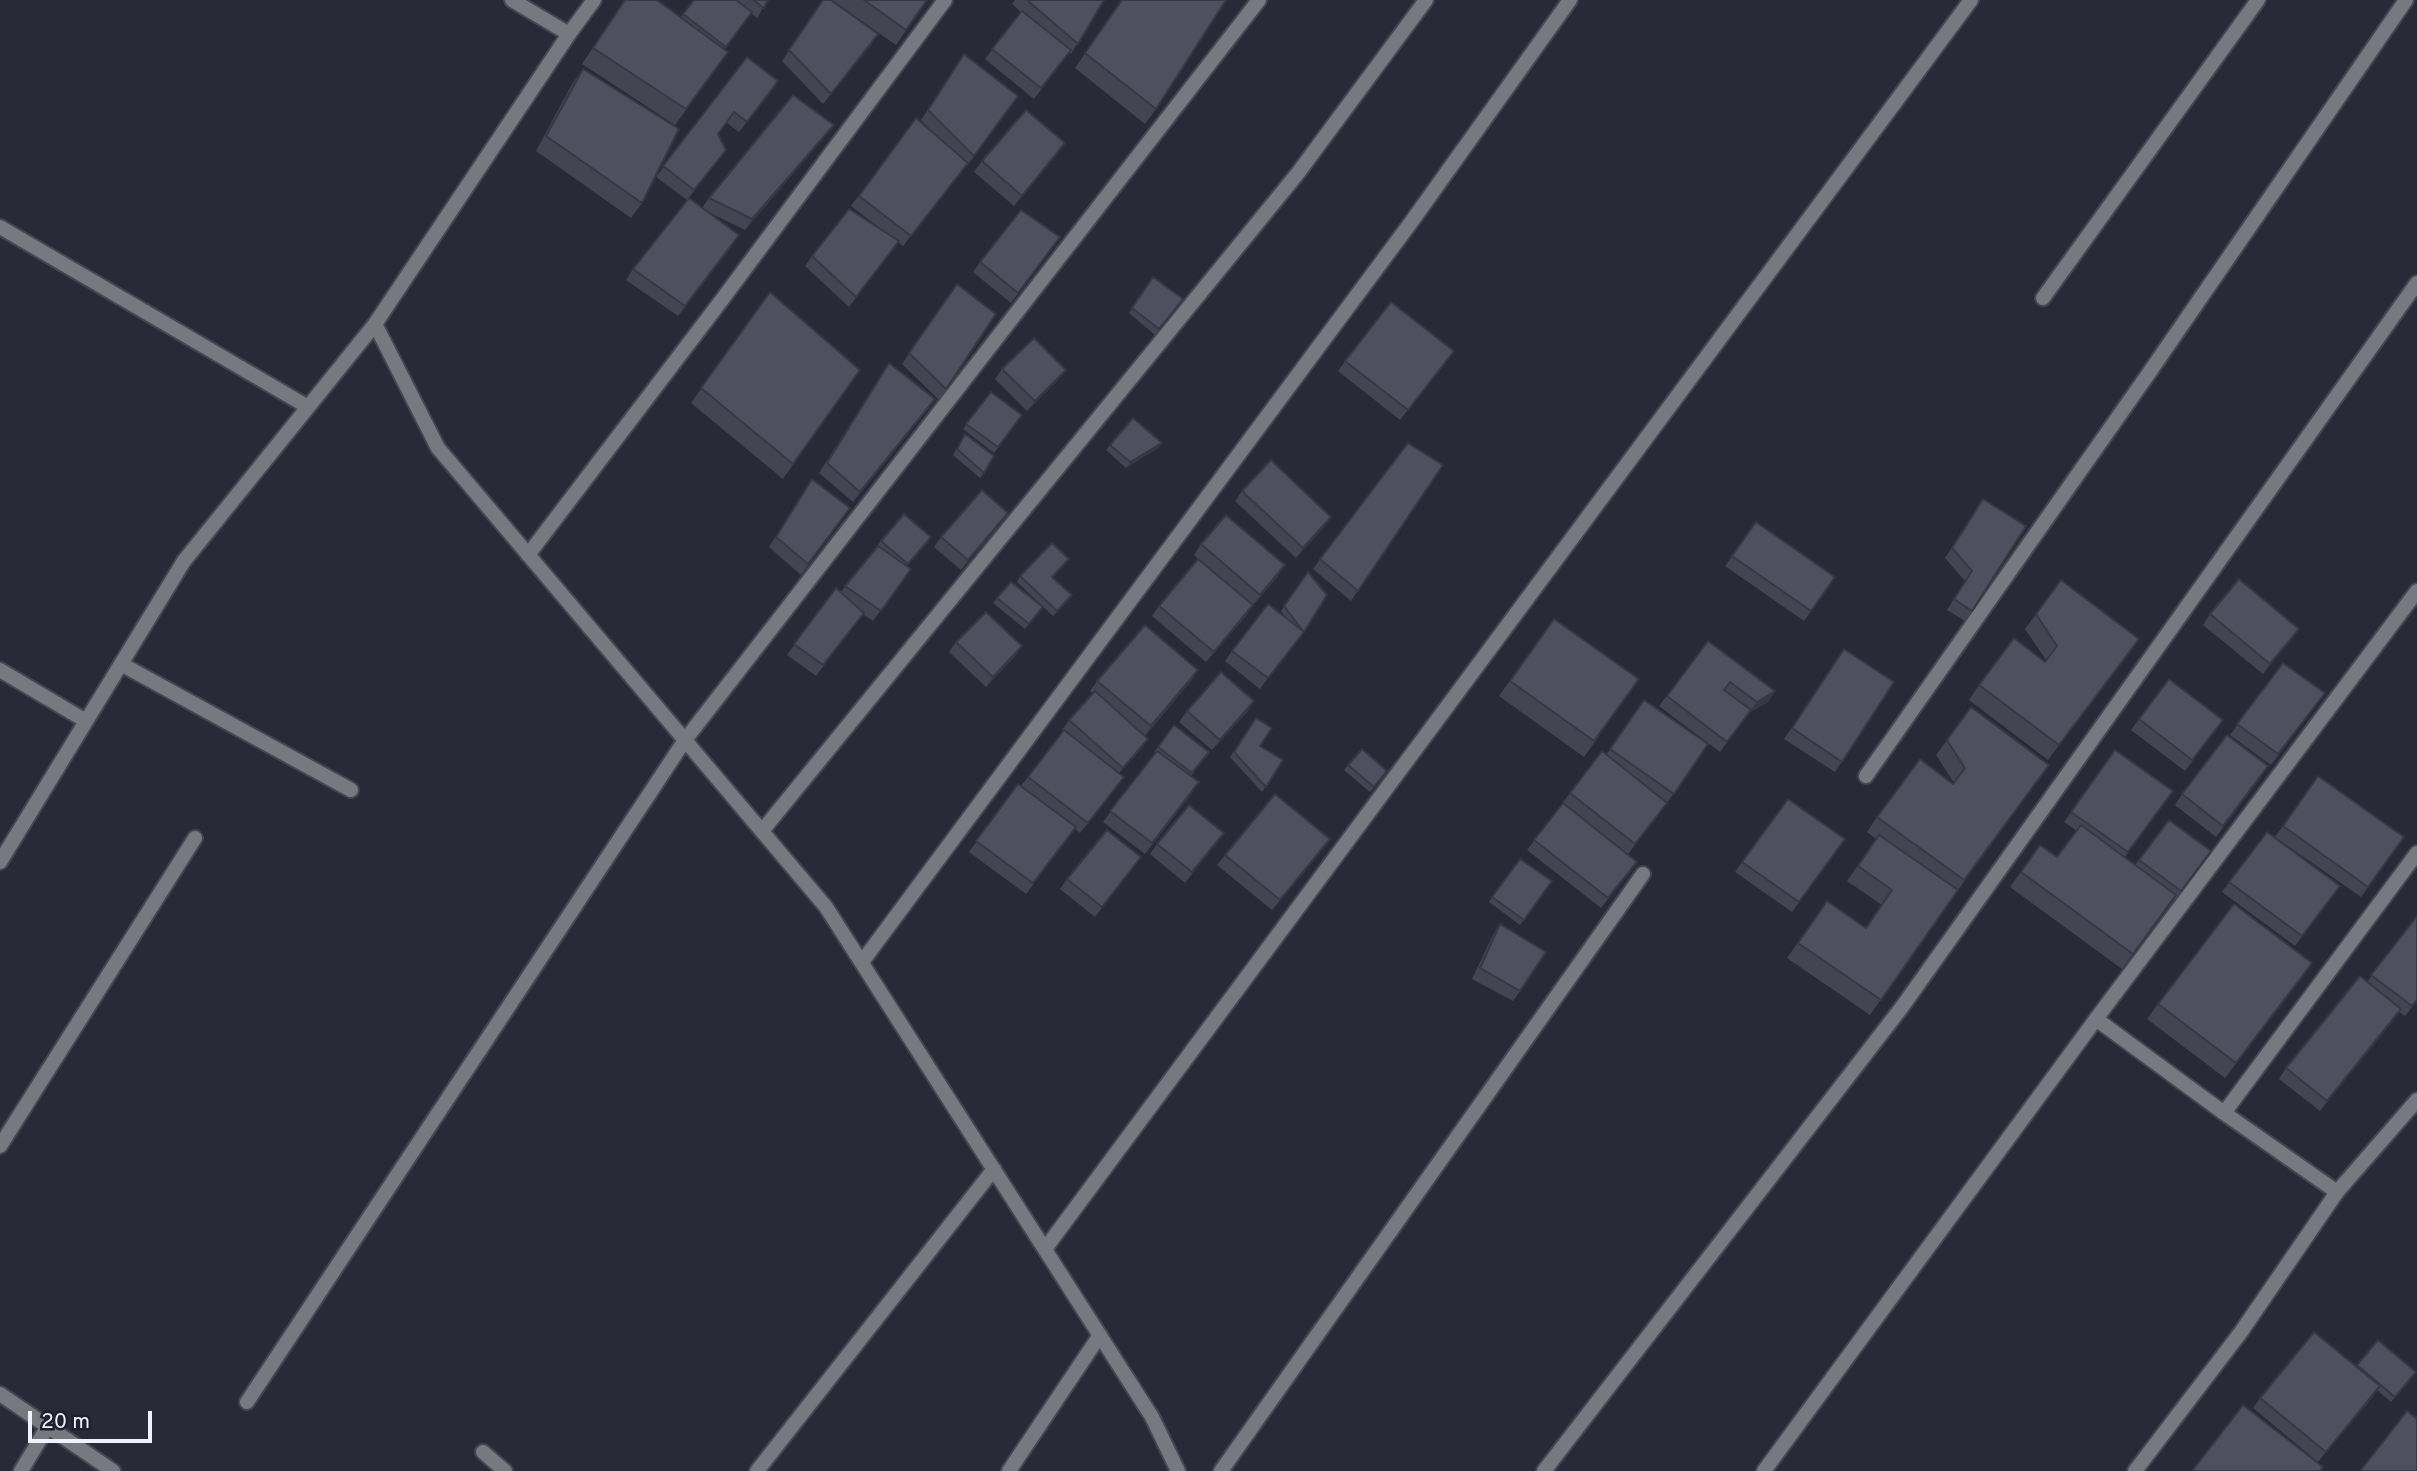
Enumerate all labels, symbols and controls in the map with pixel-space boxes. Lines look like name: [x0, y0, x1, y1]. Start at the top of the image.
scale bar: [32, 1398, 156, 1442]
text: 20 m: [41, 1409, 90, 1436]

